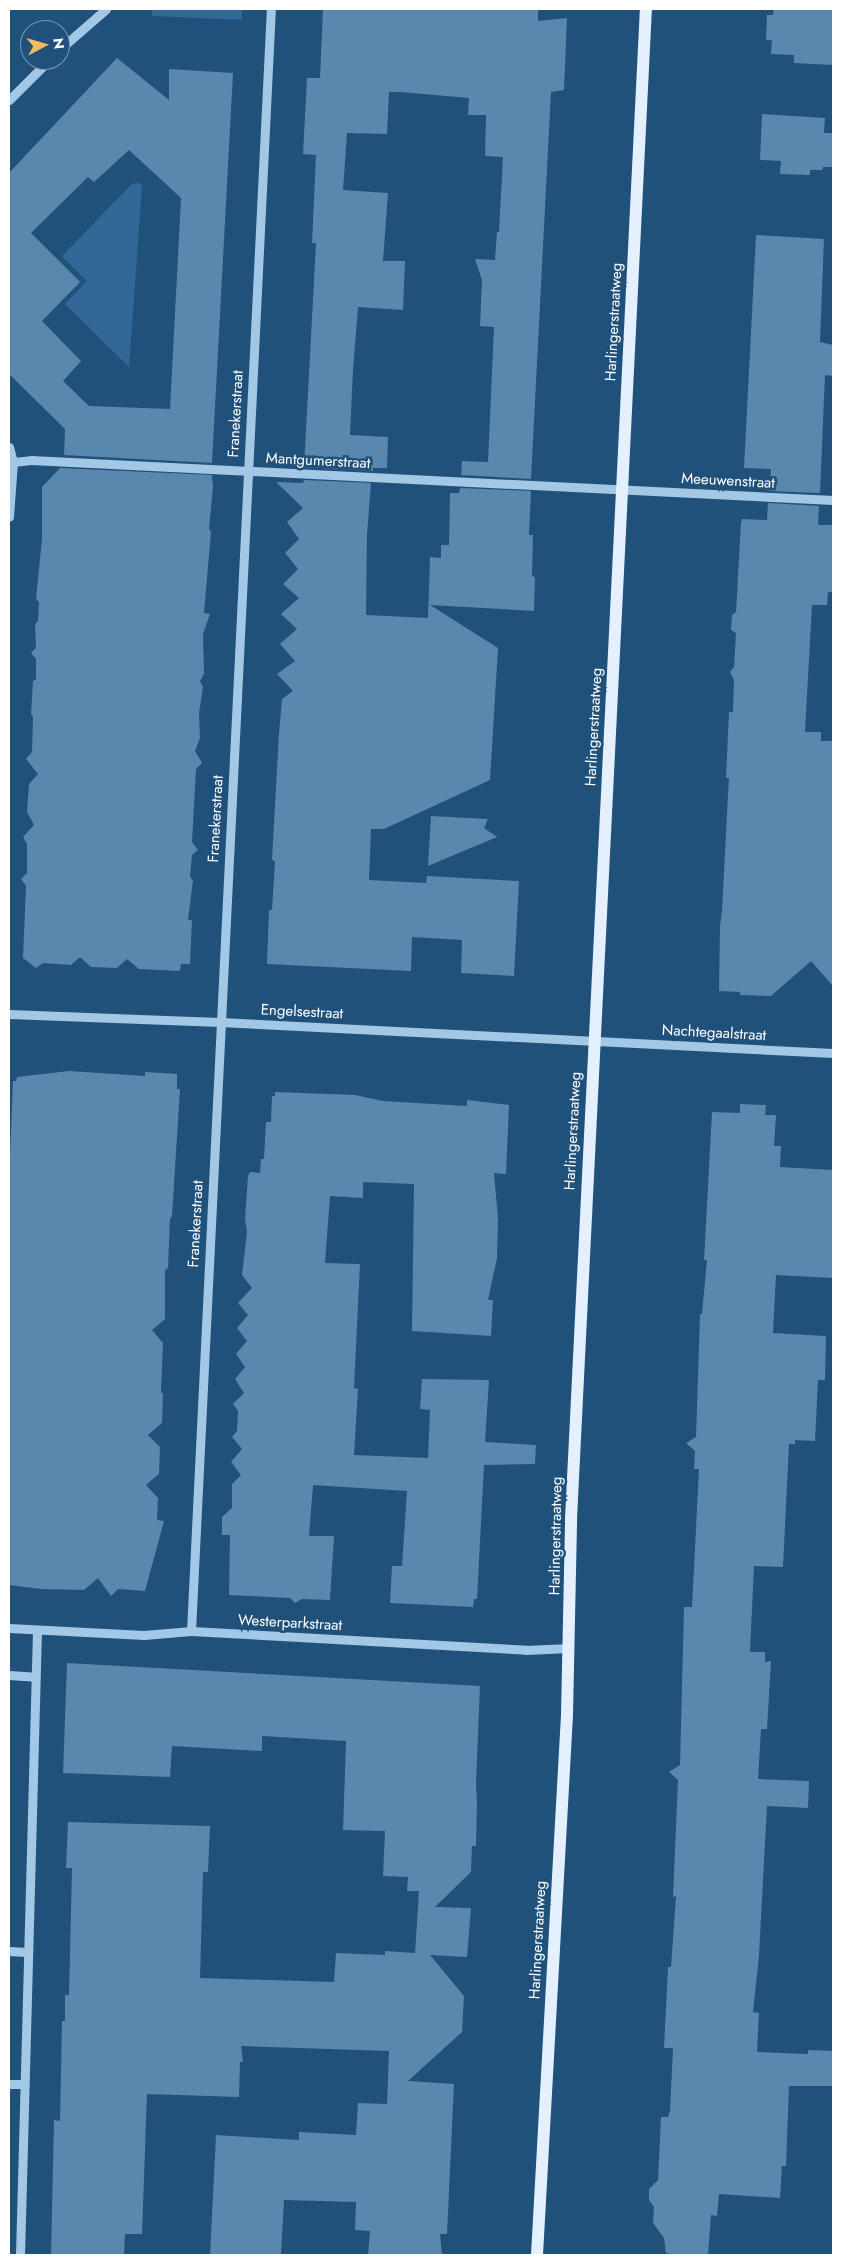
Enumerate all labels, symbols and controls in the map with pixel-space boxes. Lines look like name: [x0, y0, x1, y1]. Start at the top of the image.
north arrow: [20, 20, 70, 70]
text: N: [48, 37, 69, 50]
street label: Harlingerstraatweg: [602, 262, 626, 382]
street label: Franekerstraat: [225, 370, 247, 458]
street label: Mantgumerstraat: [265, 449, 371, 473]
street label: Meeuwenstraat: [681, 470, 775, 492]
street label: Harlingerstraatweg: [582, 667, 606, 787]
street label: Franekerstraat: [205, 775, 227, 863]
street label: Engelsestraat: [260, 1001, 344, 1023]
street label: Nachtegaalstraat: [661, 1021, 767, 1045]
street label: Harlingerstraatweg: [561, 1071, 585, 1191]
street label: Franekerstraat: [185, 1180, 207, 1268]
street label: Harlingerstraatweg: [546, 1476, 566, 1596]
street label: Westerparkstraat: [237, 1611, 343, 1635]
street label: Harlingerstraatweg: [526, 1880, 550, 2000]

